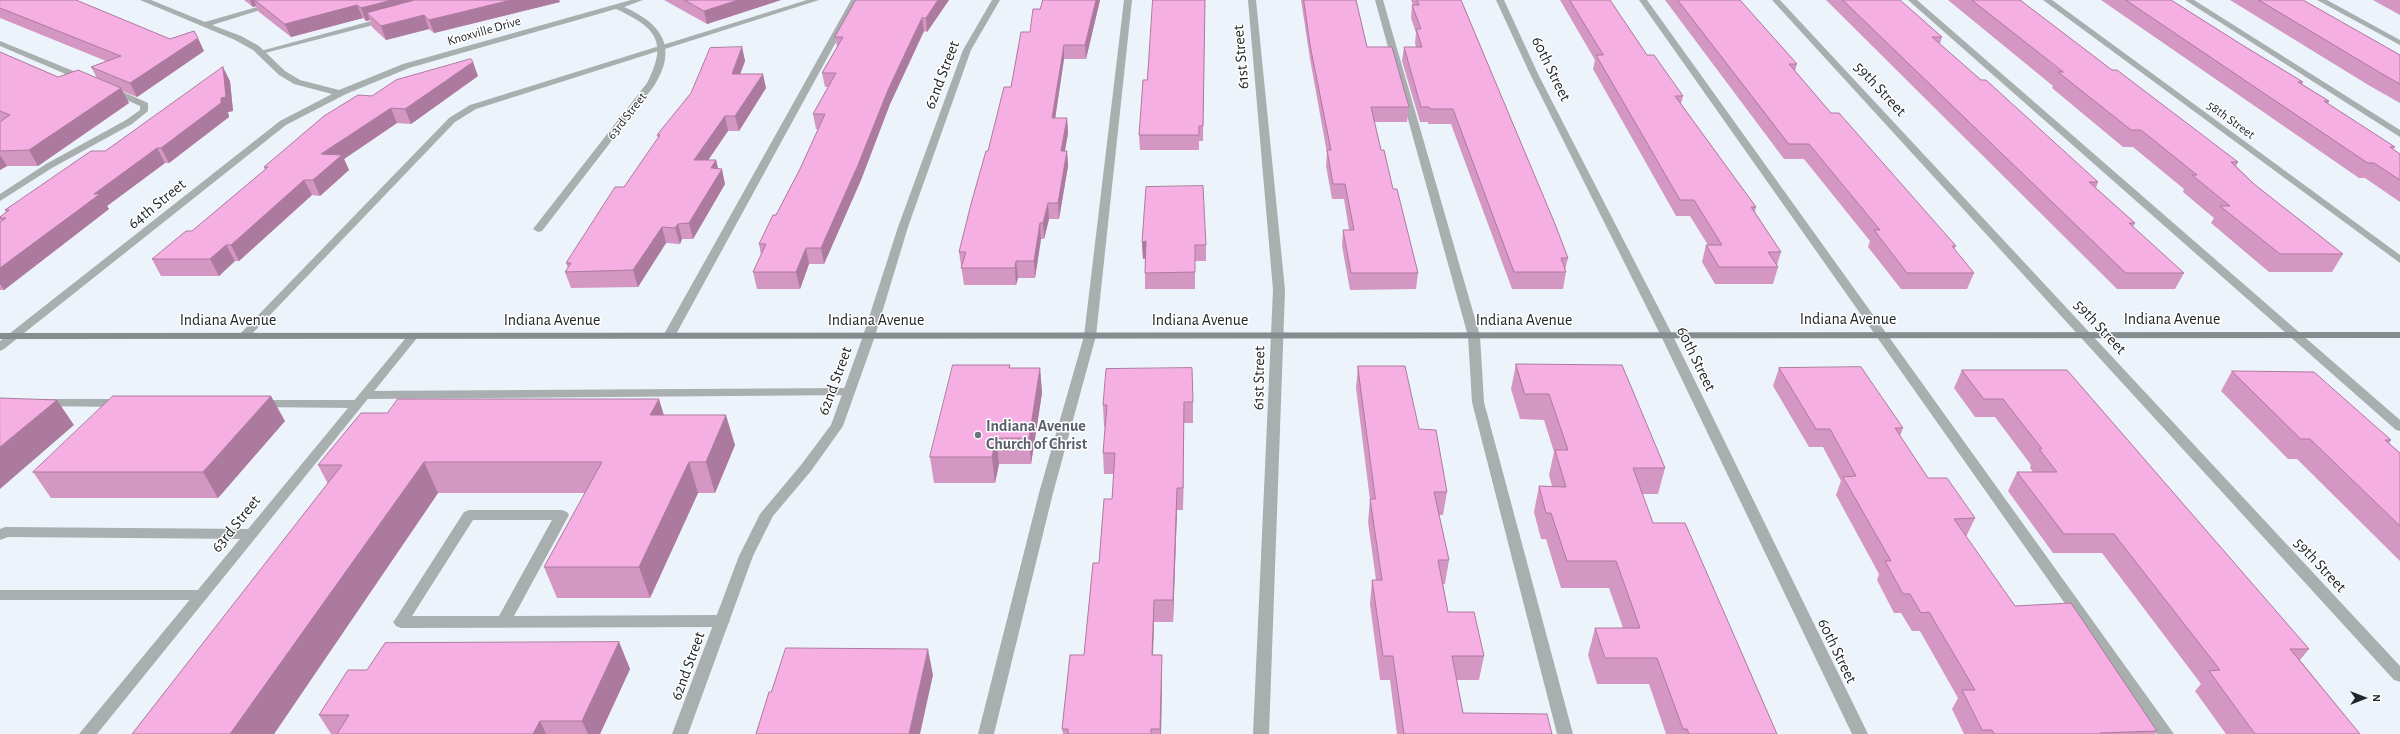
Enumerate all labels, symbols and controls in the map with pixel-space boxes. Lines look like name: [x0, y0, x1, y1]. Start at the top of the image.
street label: Knoxville Drive: [445, 13, 523, 49]
street label: 61st Street: [1229, 24, 1253, 90]
street label: 60th Street: [1527, 33, 1575, 105]
street label: 62nd Street: [920, 38, 964, 112]
street label: 59th Street: [1850, 58, 1910, 120]
street label: 63rd Street: [604, 89, 650, 143]
street label: 58th Street: [2204, 97, 2258, 143]
street label: 64th Street: [124, 175, 190, 233]
street label: 59th Street: [2070, 296, 2130, 358]
street label: Indiana Avenue: [1800, 309, 1896, 329]
street label: Indiana Avenue: [2124, 309, 2220, 329]
street label: Indiana Avenue: [180, 310, 276, 330]
street label: Indiana Avenue: [504, 310, 600, 330]
street label: Indiana Avenue: [828, 310, 924, 330]
street label: Indiana Avenue: [1152, 310, 1248, 330]
street label: Indiana Avenue: [1476, 310, 1572, 330]
street label: 60th Street: [1672, 323, 1720, 395]
street label: 62nd Street: [814, 344, 856, 418]
street label: 61st Street: [1249, 346, 1269, 410]
place label: Indiana Avenue Church of Christ: [986, 416, 1087, 454]
marker: Indiana Avenue Church of Christ: [973, 430, 983, 440]
street label: 63rd Street: [207, 492, 265, 556]
street label: 59th Street: [2290, 534, 2350, 596]
street label: 60th Street: [1813, 615, 1861, 687]
street label: 62nd Street: [667, 629, 709, 703]
north arrow: [2344, 678, 2384, 718]
text: N: [2371, 694, 2382, 702]

